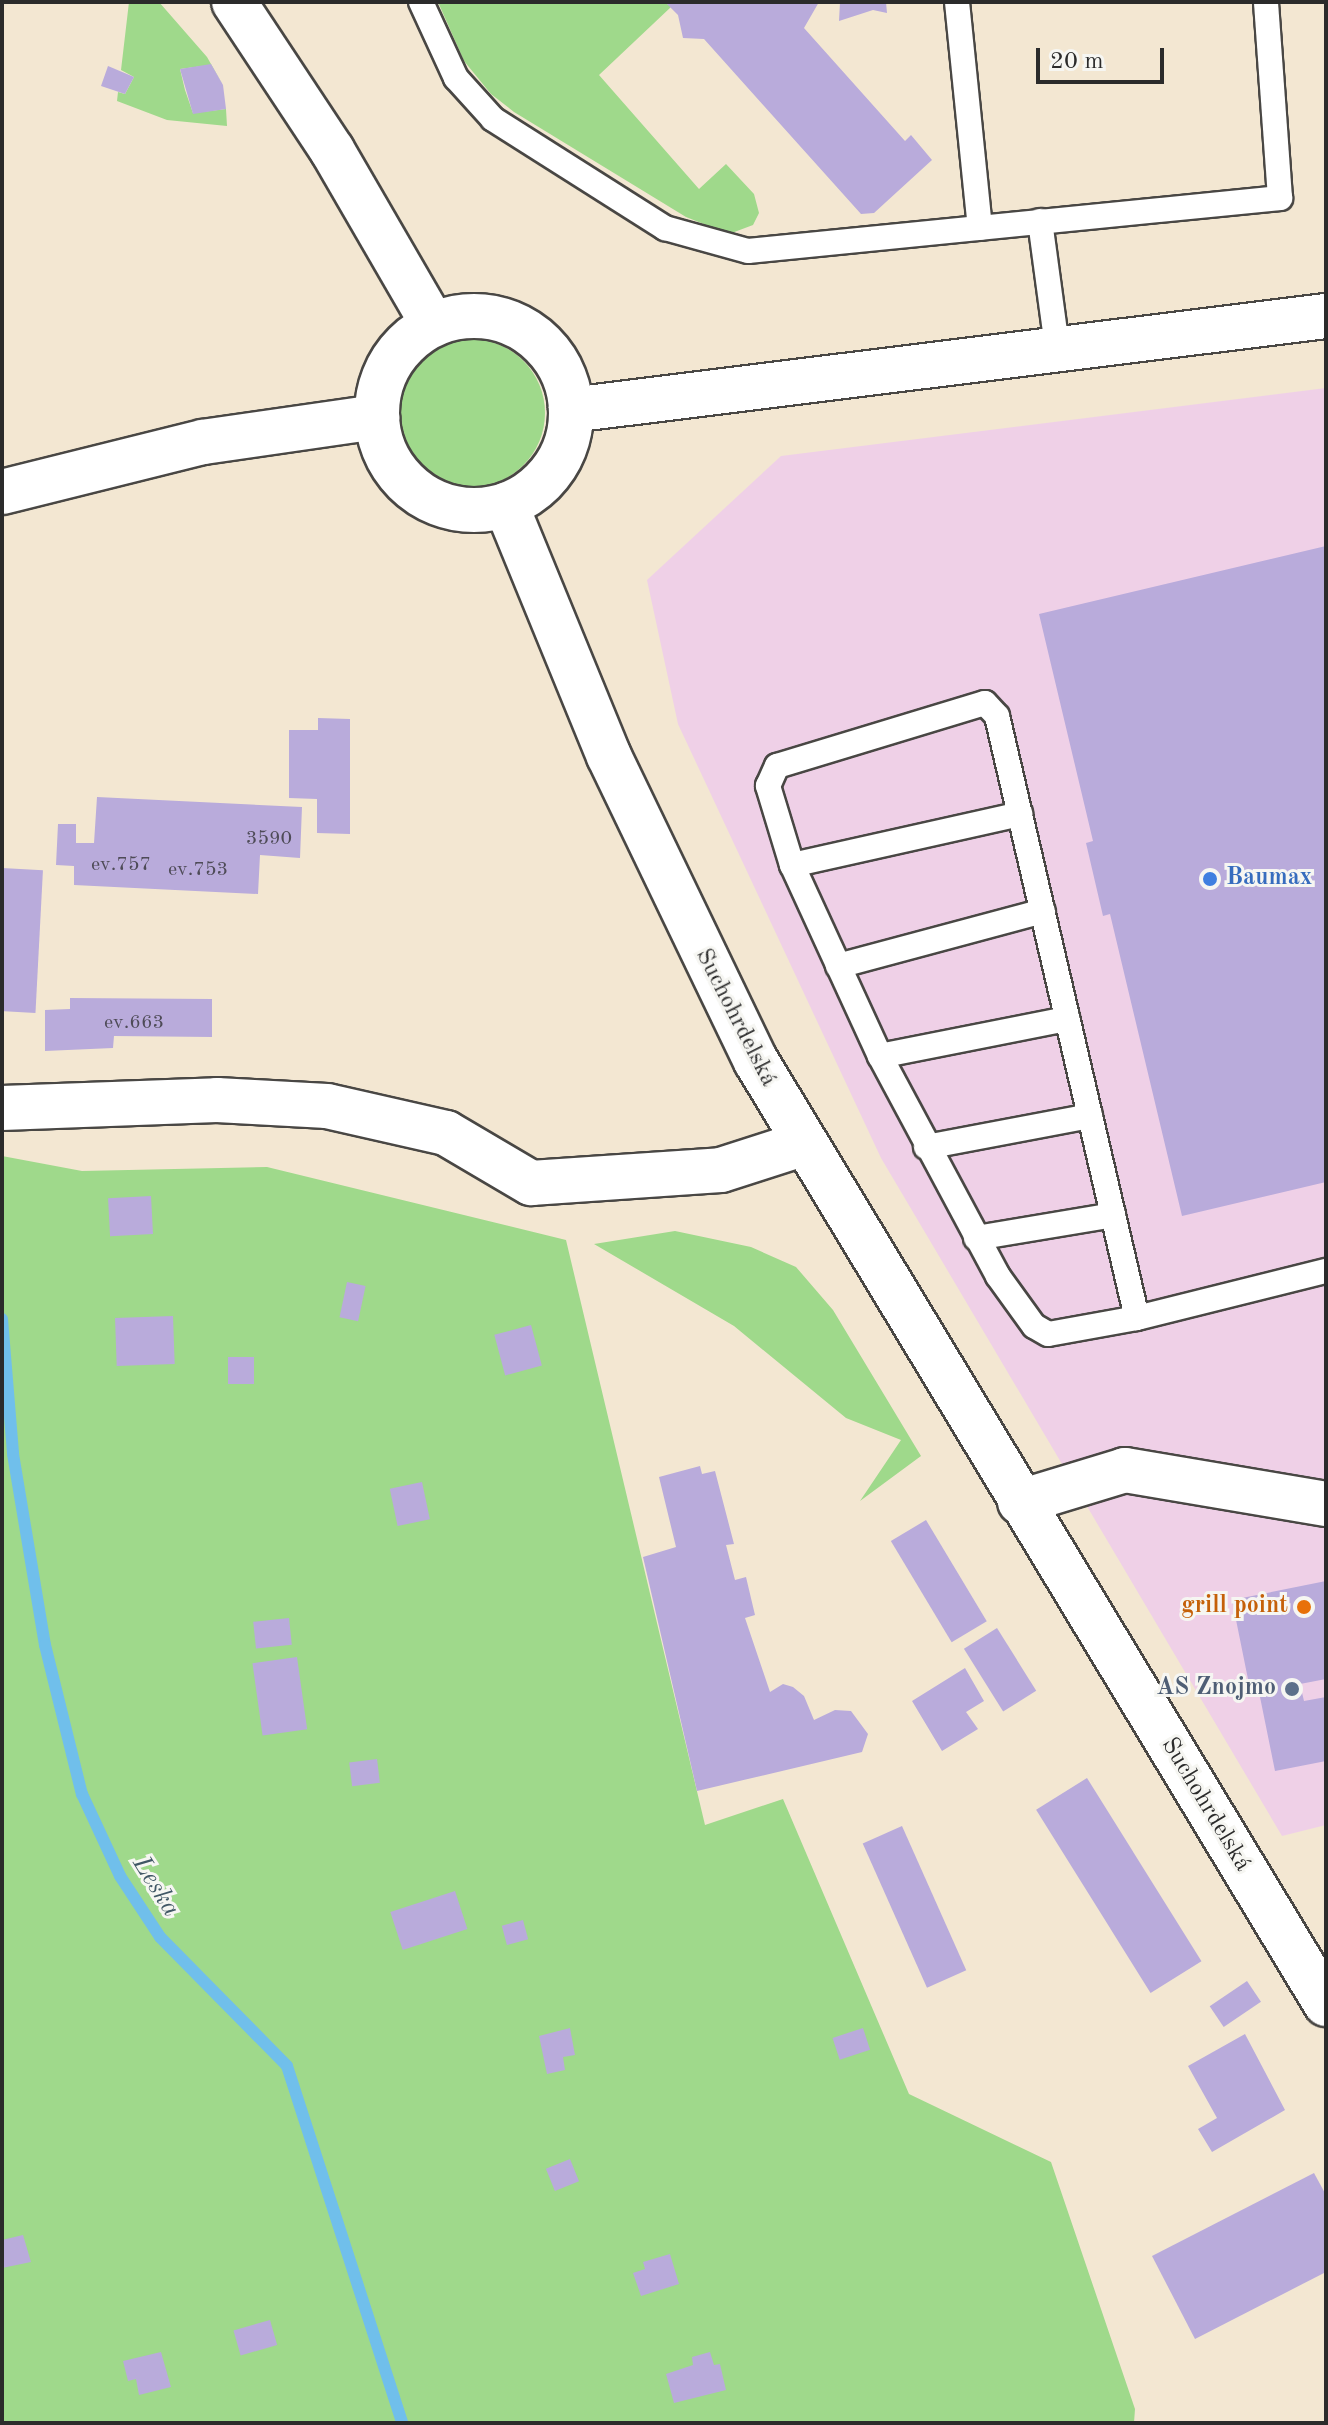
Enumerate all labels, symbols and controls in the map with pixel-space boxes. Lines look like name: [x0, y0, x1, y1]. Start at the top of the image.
scale bar: [1040, 32, 1168, 82]
text: 20 m: [1050, 50, 1104, 74]
house number: 3590: [246, 827, 292, 851]
house number: ev.757: [91, 853, 151, 877]
house number: ev.753: [168, 858, 228, 882]
place label: Baumax: [1226, 865, 1312, 893]
marker: Baumax: [1201, 870, 1219, 888]
street label: Suchohrdelská: [688, 944, 782, 1092]
house number: ev.663: [104, 1011, 164, 1035]
place label: grill point: [1181, 1593, 1288, 1621]
marker: grill point: [1295, 1598, 1313, 1616]
place label: AS Znojmo: [1156, 1675, 1276, 1703]
marker: AS Znojmo: [1283, 1680, 1301, 1698]
street label: Suchohrdelská: [1154, 1733, 1256, 1877]
water label: Leska: [124, 1851, 186, 1923]

